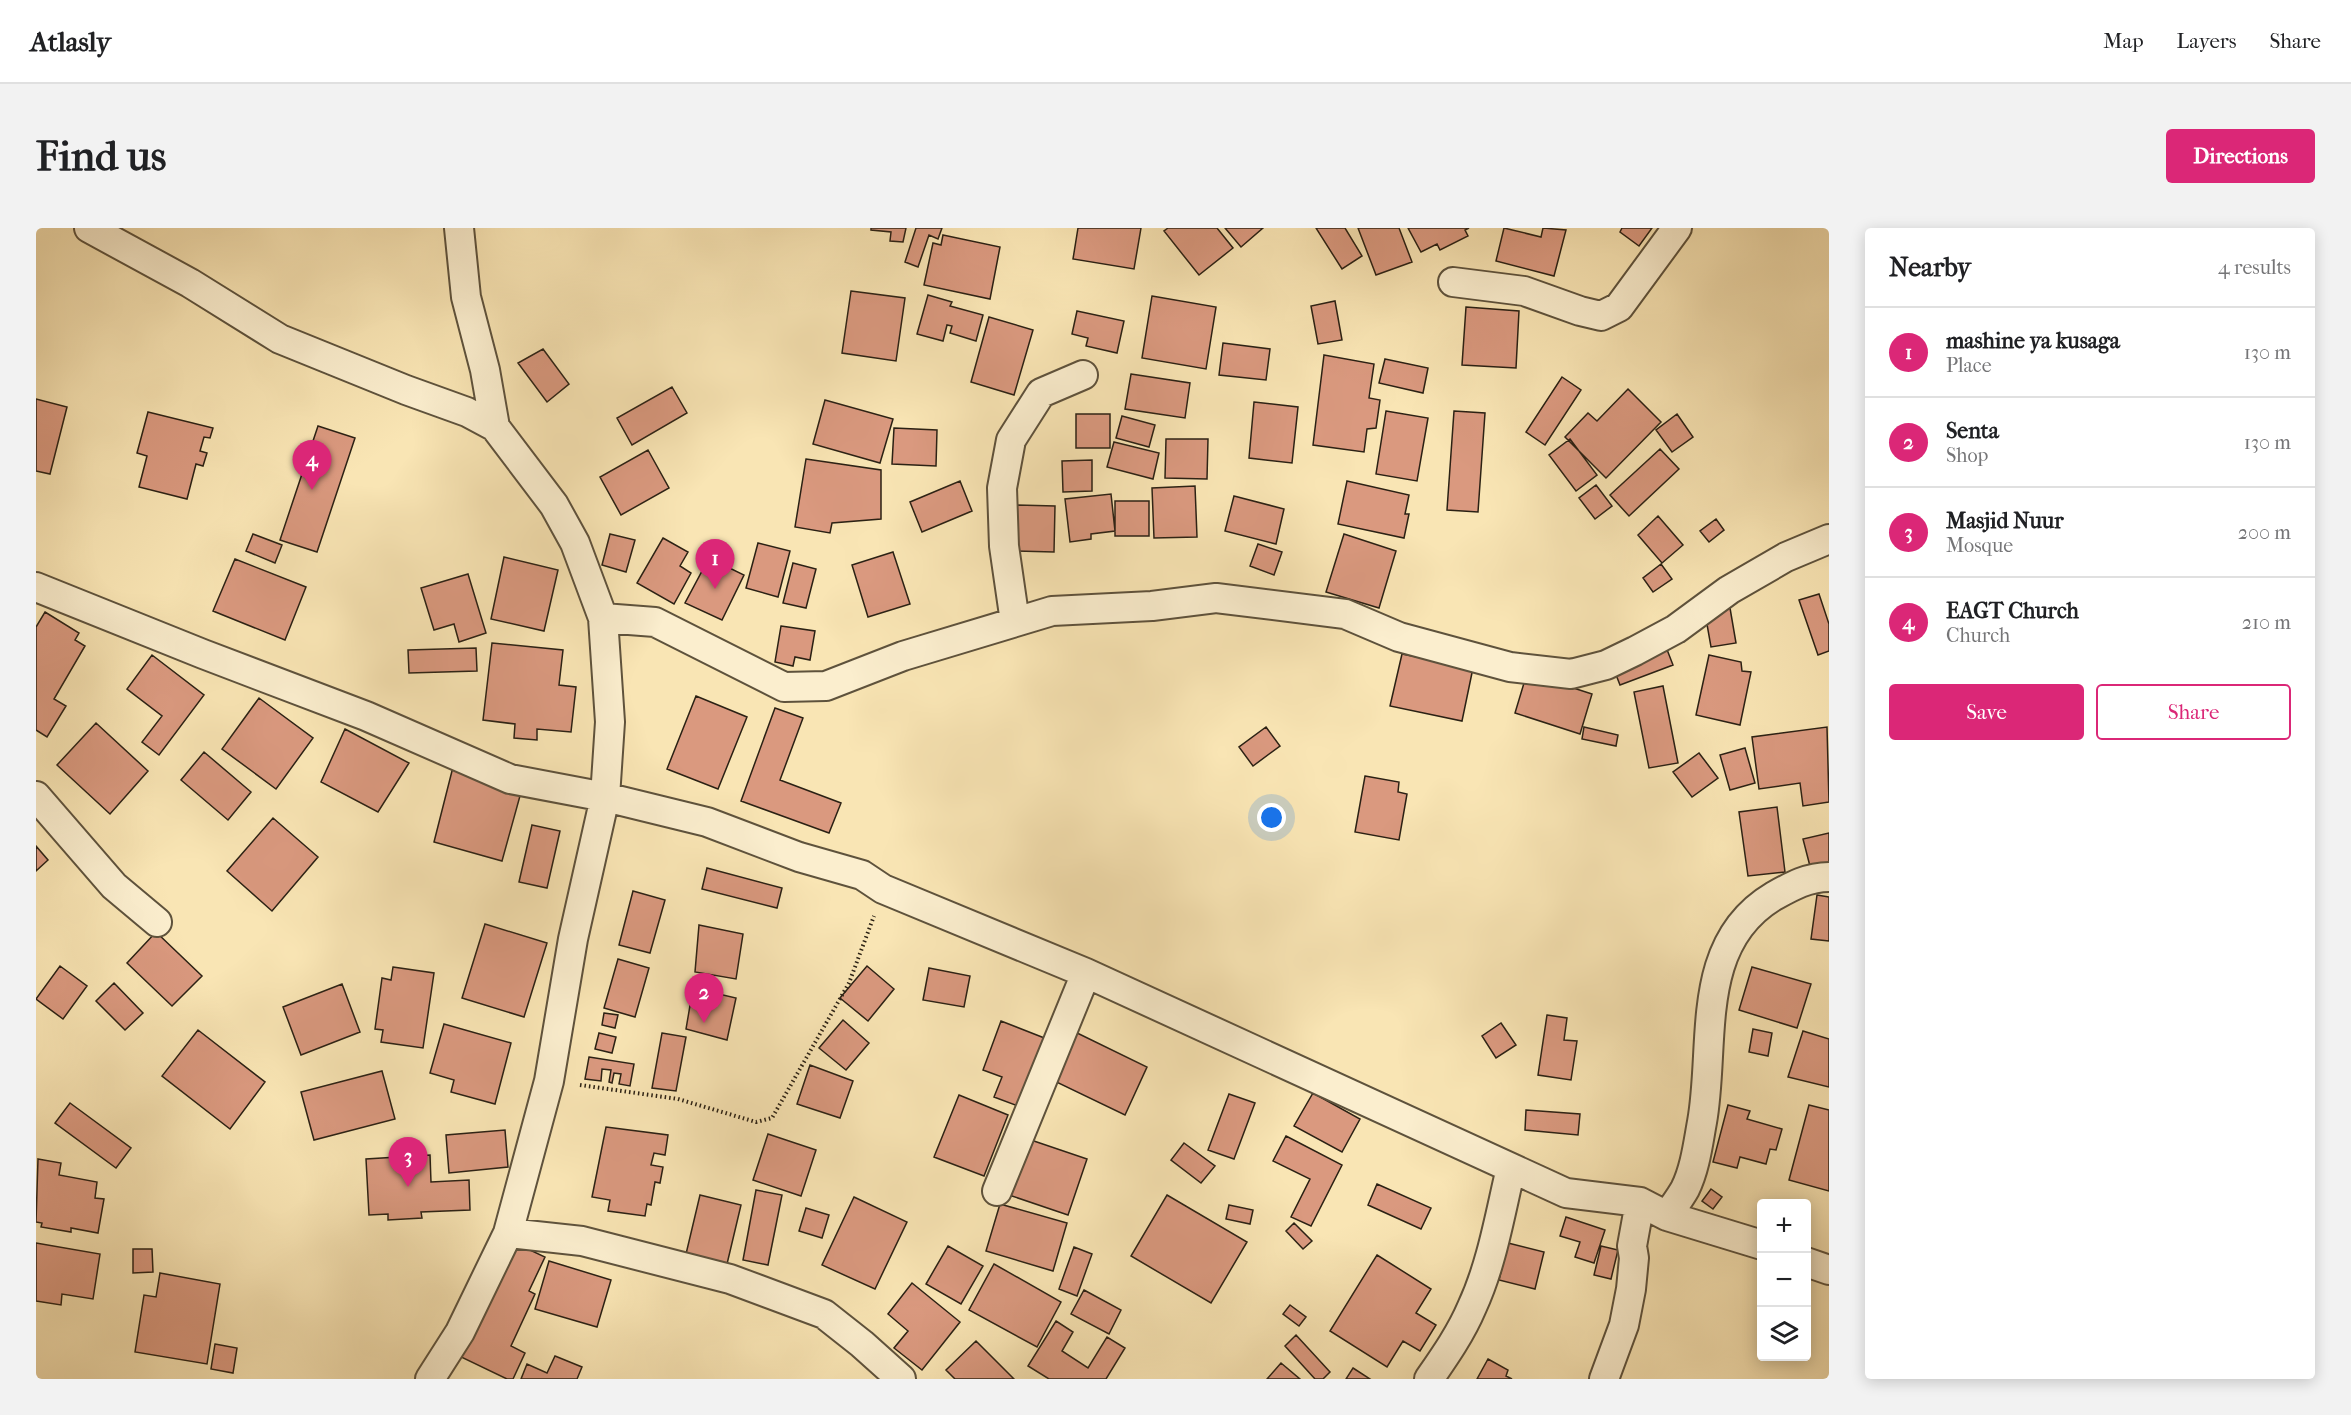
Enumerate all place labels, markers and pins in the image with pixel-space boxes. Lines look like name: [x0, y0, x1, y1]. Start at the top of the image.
pin: 4: [292, 440, 332, 490]
pin: 1: [696, 540, 734, 589]
pin: 2: [684, 974, 724, 1023]
pin: 3: [388, 1138, 428, 1187]

